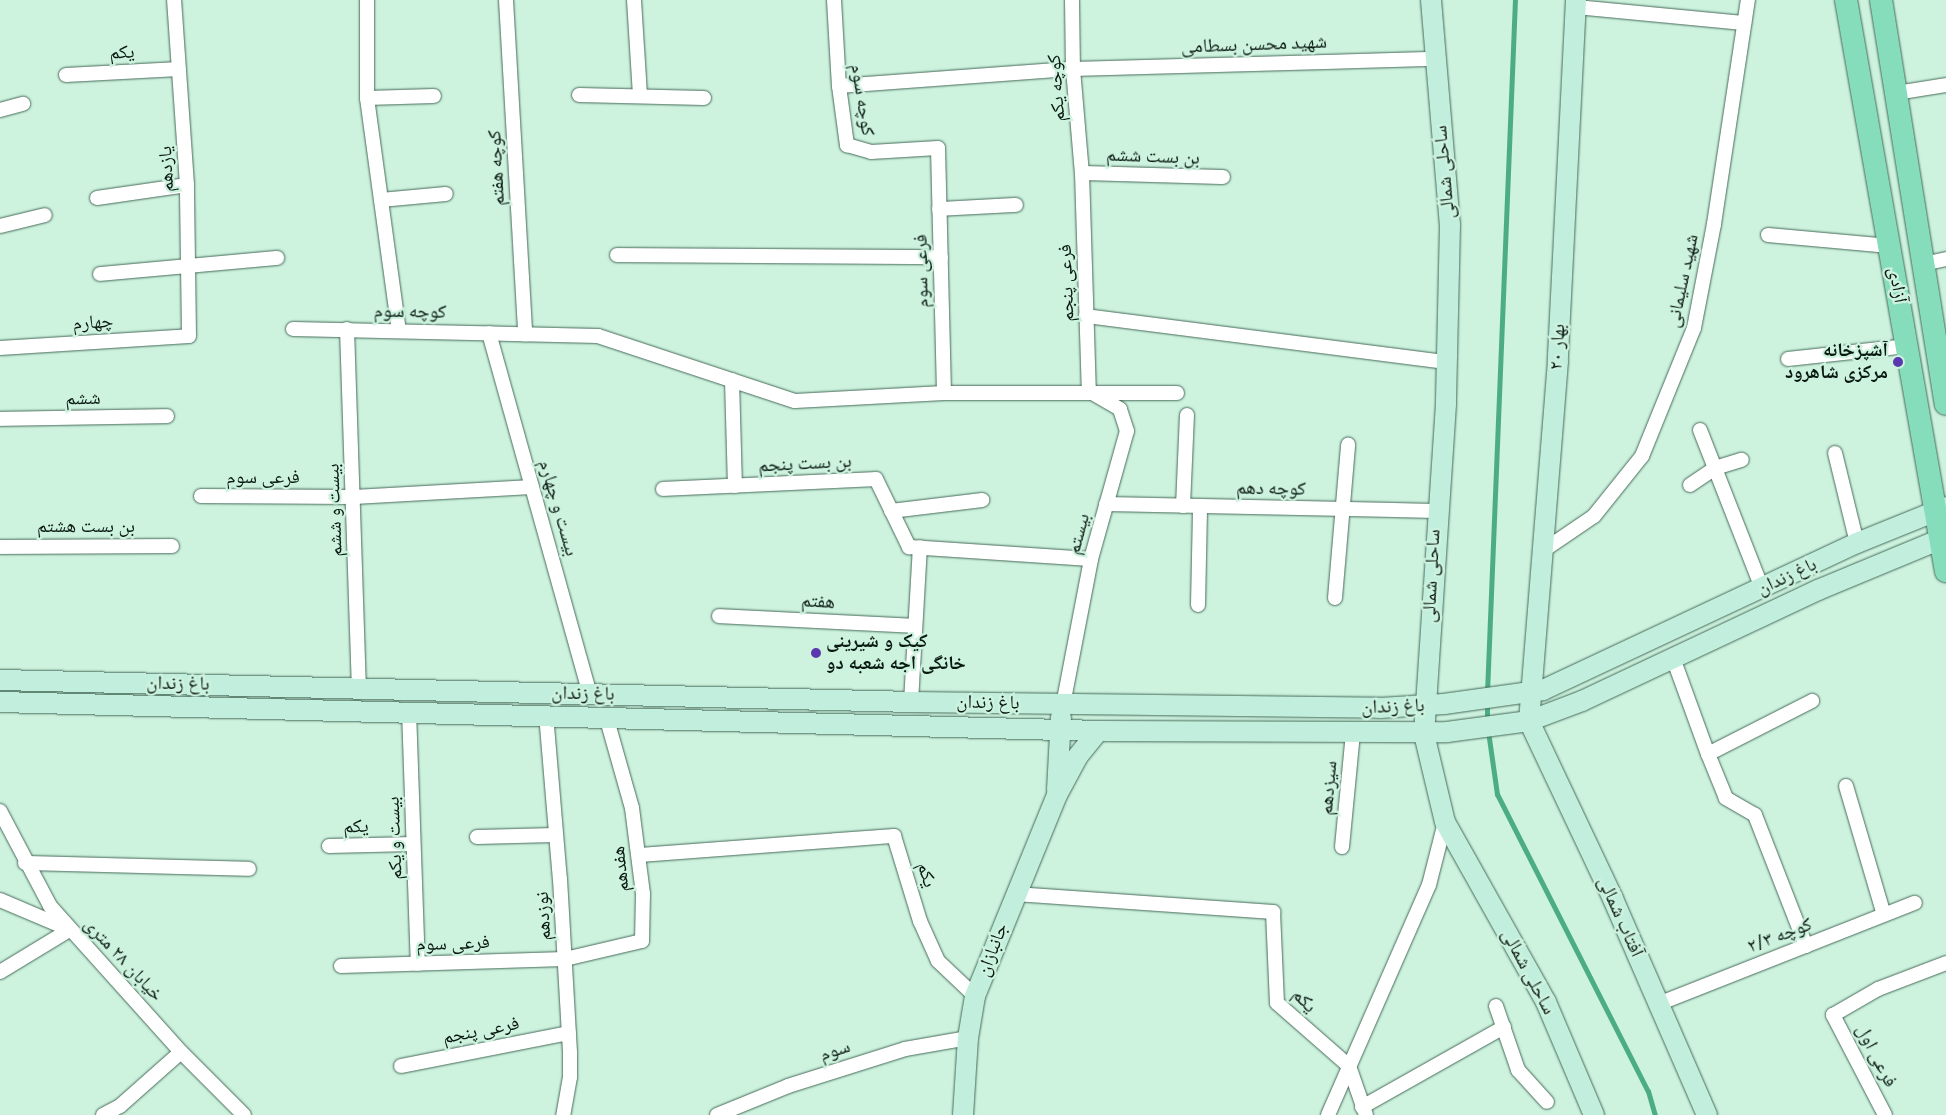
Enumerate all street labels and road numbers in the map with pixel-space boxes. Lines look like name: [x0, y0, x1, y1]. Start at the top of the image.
street label: شهید محسن بسطامی: [1181, 31, 1327, 59]
street label: یکم: [109, 41, 135, 65]
street label: کوچه یکم: [1043, 54, 1071, 122]
street label: کوچه سوم: [845, 62, 879, 138]
street label: ساحلی شمالی: [1430, 124, 1460, 220]
street label: کوچه هفتم: [484, 130, 510, 206]
street label: بن بست ششم: [1106, 144, 1200, 170]
street label: یازدهم: [154, 145, 180, 193]
street label: شهید سلیمانی: [1662, 232, 1704, 330]
street label: فرعی سوم: [910, 234, 934, 308]
street label: فرعی پنجم: [1054, 244, 1080, 322]
street label: آزادی: [1883, 265, 1911, 305]
street label: کوچه سوم: [373, 300, 447, 324]
street label: چهارم: [72, 310, 114, 336]
street label: بهار ۲۰: [1545, 323, 1571, 371]
street label: ششم: [65, 387, 101, 411]
street label: بن بست پنجم: [758, 450, 852, 478]
street label: بیست و چهارم: [533, 457, 583, 559]
street label: بیست و ششم: [322, 463, 348, 557]
street label: فرعی سوم: [226, 467, 300, 489]
street label: کوچه دهم: [1236, 477, 1306, 501]
street label: بیستم: [1063, 511, 1095, 557]
street label: بن بست هشتم: [37, 516, 135, 538]
street label: ساحلی شمالی: [1418, 529, 1446, 623]
street label: باغ زندان: [1754, 553, 1820, 601]
street label: هفتم: [800, 590, 836, 614]
street label: باغ زندان: [146, 672, 210, 696]
street label: باغ زندان: [551, 682, 615, 706]
street label: باغ زندان: [956, 691, 1020, 715]
street label: باغ زندان: [1361, 695, 1425, 719]
street label: سیزدهم: [1315, 760, 1343, 816]
street label: بیست و یکم: [382, 796, 408, 880]
street label: یکم: [343, 815, 369, 839]
street label: هفدهم: [607, 845, 635, 893]
street label: یکم: [911, 860, 941, 890]
street label: آفتاب شمالی: [1592, 873, 1648, 961]
street label: نوزدهم: [531, 891, 557, 941]
street label: خیابان ۲۸ متری: [79, 913, 167, 1007]
street label: کوچه ۲/۳: [1745, 913, 1815, 959]
street label: جانبازان: [972, 920, 1014, 980]
street label: ساحلی شمالی: [1496, 925, 1560, 1019]
street label: فرعی سوم: [416, 931, 490, 957]
street label: یکم: [1287, 984, 1321, 1018]
street label: فرعی پنجم: [441, 1012, 521, 1050]
street label: فرعی اول: [1851, 1021, 1901, 1091]
street label: سوم: [817, 1035, 853, 1067]

